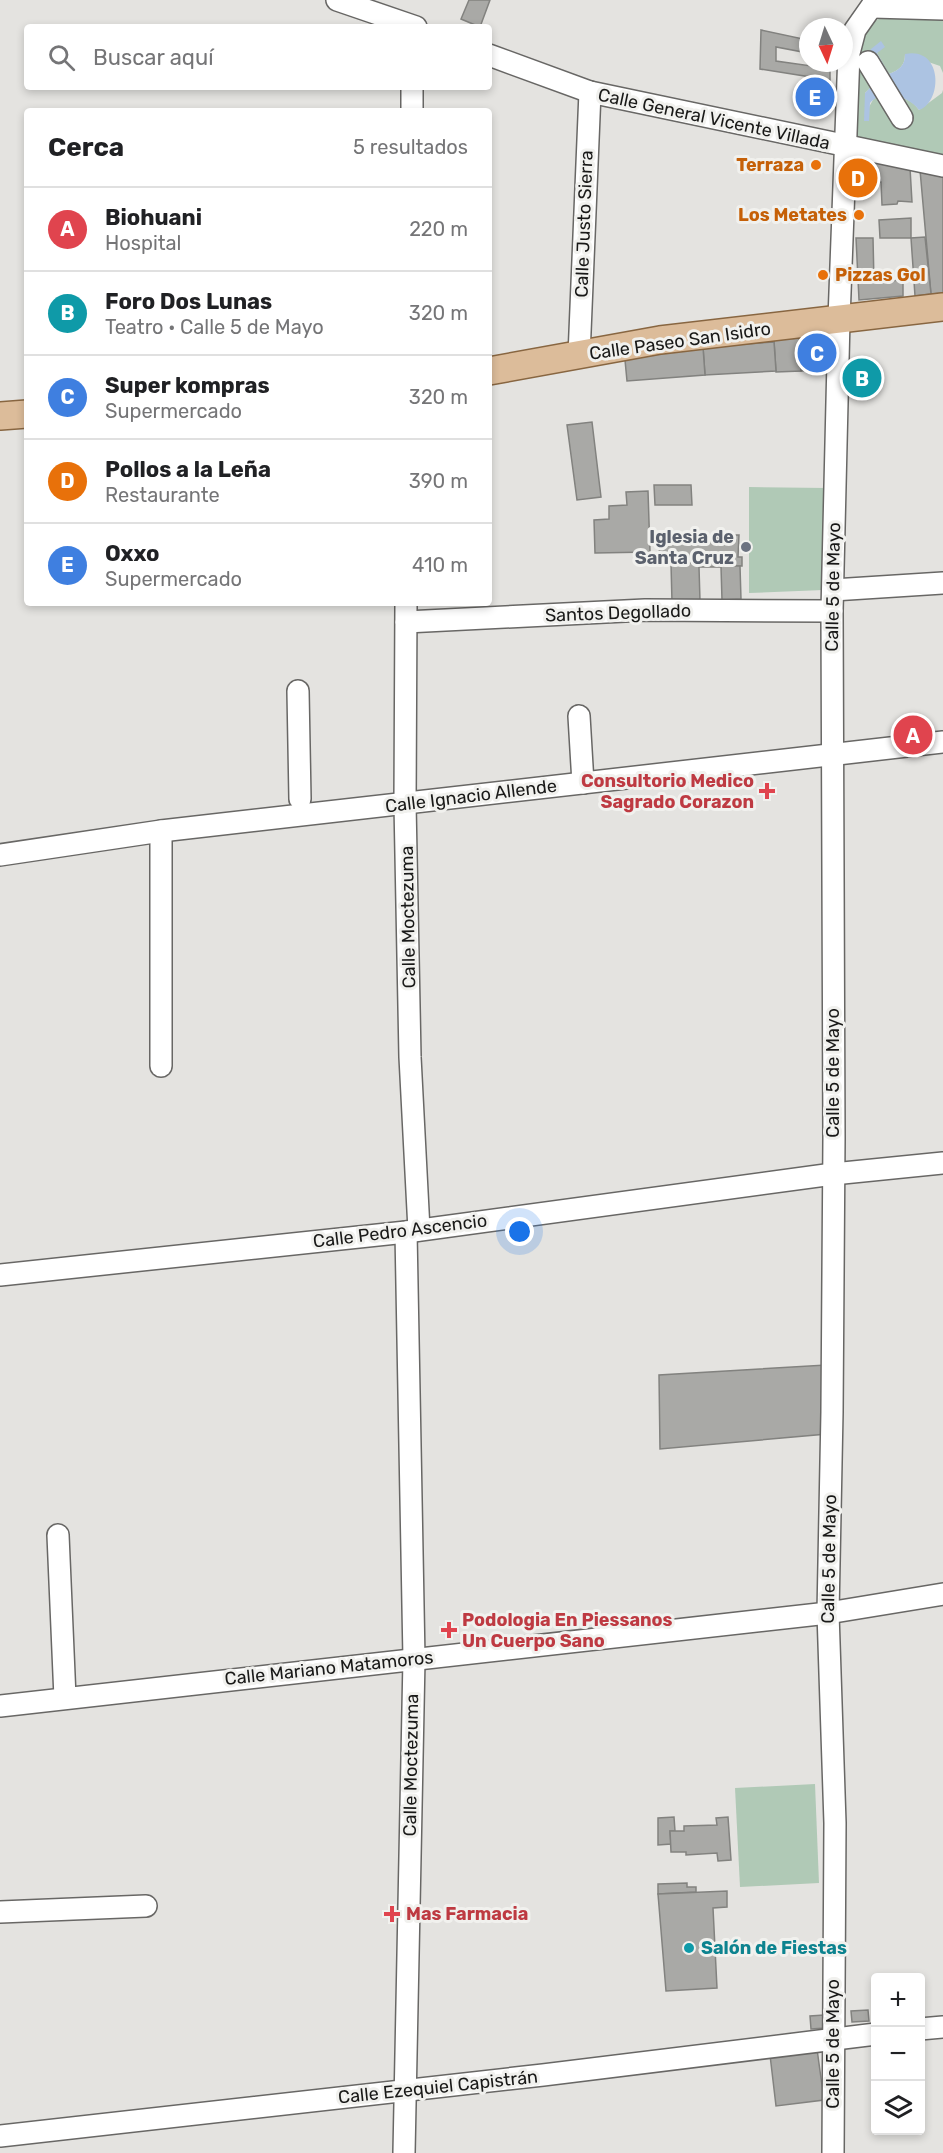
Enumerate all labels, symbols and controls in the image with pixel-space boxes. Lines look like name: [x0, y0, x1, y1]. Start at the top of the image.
north arrow: [799, 18, 853, 72]
search box: [24, 24, 492, 90]
icon: search: [45, 41, 78, 74]
text: Buscar aquí: [93, 44, 214, 71]
pin: E: [796, 74, 834, 120]
street label: Calle General Vicente Villada: [596, 84, 832, 154]
text: Cerca: [48, 132, 124, 163]
text: 5 resultados: [353, 135, 468, 159]
street label: Calle Justo Sierra: [570, 150, 598, 298]
place label: Terraza: [736, 154, 804, 176]
pin: D: [838, 156, 878, 201]
marker: Terraza: [809, 158, 823, 172]
text: Biohuani: [105, 204, 202, 231]
place label: Los Metates: [738, 204, 847, 226]
marker: Los Metates: [852, 208, 866, 222]
text: A: [60, 217, 75, 241]
text: 220 m: [409, 217, 468, 241]
text: Hospital: [105, 231, 181, 255]
place label: Pizzas Gol: [835, 264, 926, 286]
marker: Pizzas Gol: [816, 268, 830, 282]
text: Foro Dos Lunas: [105, 288, 272, 315]
text: B: [60, 301, 75, 325]
text: 320 m: [409, 301, 468, 325]
text: Teatro · Calle 5 de Mayo: [105, 315, 324, 339]
street label: Calle Paseo San Isidro: [588, 317, 772, 365]
pin: C: [798, 330, 836, 376]
pin: B: [842, 356, 882, 400]
text: Super kompras: [105, 372, 270, 399]
text: C: [60, 385, 75, 409]
text: 320 m: [409, 385, 468, 409]
text: Supermercado: [105, 399, 242, 423]
text: Pollos a la Leña: [105, 456, 271, 483]
text: D: [60, 469, 75, 493]
text: 390 m: [409, 469, 468, 493]
text: Restaurante: [105, 483, 220, 507]
street label: Calle 5 de Mayo: [821, 522, 845, 652]
place label: Iglesia de Santa Cruz: [635, 526, 734, 569]
text: Oxxo: [105, 540, 159, 567]
marker: Iglesia de Santa Cruz: [739, 540, 753, 554]
text: E: [61, 553, 74, 577]
text: 410 m: [412, 553, 468, 577]
text: Supermercado: [105, 567, 242, 591]
street label: Santos Degollado: [545, 599, 691, 627]
pin: A: [894, 712, 932, 758]
place label: Consultorio Medico Sagrado Corazon: [581, 770, 754, 813]
street label: Calle Ignacio Allende: [384, 775, 558, 817]
marker: Consultorio Medico Sagrado Corazon: [758, 782, 776, 800]
street label: Calle Moctezuma: [396, 845, 420, 989]
street label: Calle 5 de Mayo: [822, 1008, 844, 1138]
street label: Calle Pedro Ascencio: [312, 1209, 488, 1253]
your location: [505, 1217, 534, 1246]
street label: Calle 5 de Mayo: [817, 1494, 841, 1624]
place label: Podologia En Piessanos Un Cuerpo Sano: [462, 1609, 673, 1652]
marker: Podologia En Piessanos Un Cuerpo Sano: [440, 1621, 458, 1639]
street label: Calle Mariano Matamoros: [224, 1646, 434, 1690]
street label: Calle Moctezuma: [399, 1693, 423, 1837]
place label: Mas Farmacia: [406, 1903, 528, 1925]
marker: Mas Farmacia: [383, 1905, 401, 1923]
place label: Salón de Fiestas: [701, 1937, 847, 1959]
marker: Salón de Fiestas: [682, 1941, 696, 1955]
map controls: [871, 1973, 925, 2135]
button: +: [871, 1973, 925, 2027]
street label: Calle 5 de Mayo: [822, 1979, 844, 2109]
button: −: [871, 2027, 925, 2081]
street label: Calle Ezequiel Capistrán: [337, 2066, 539, 2108]
button: layers: [871, 2081, 925, 2135]

